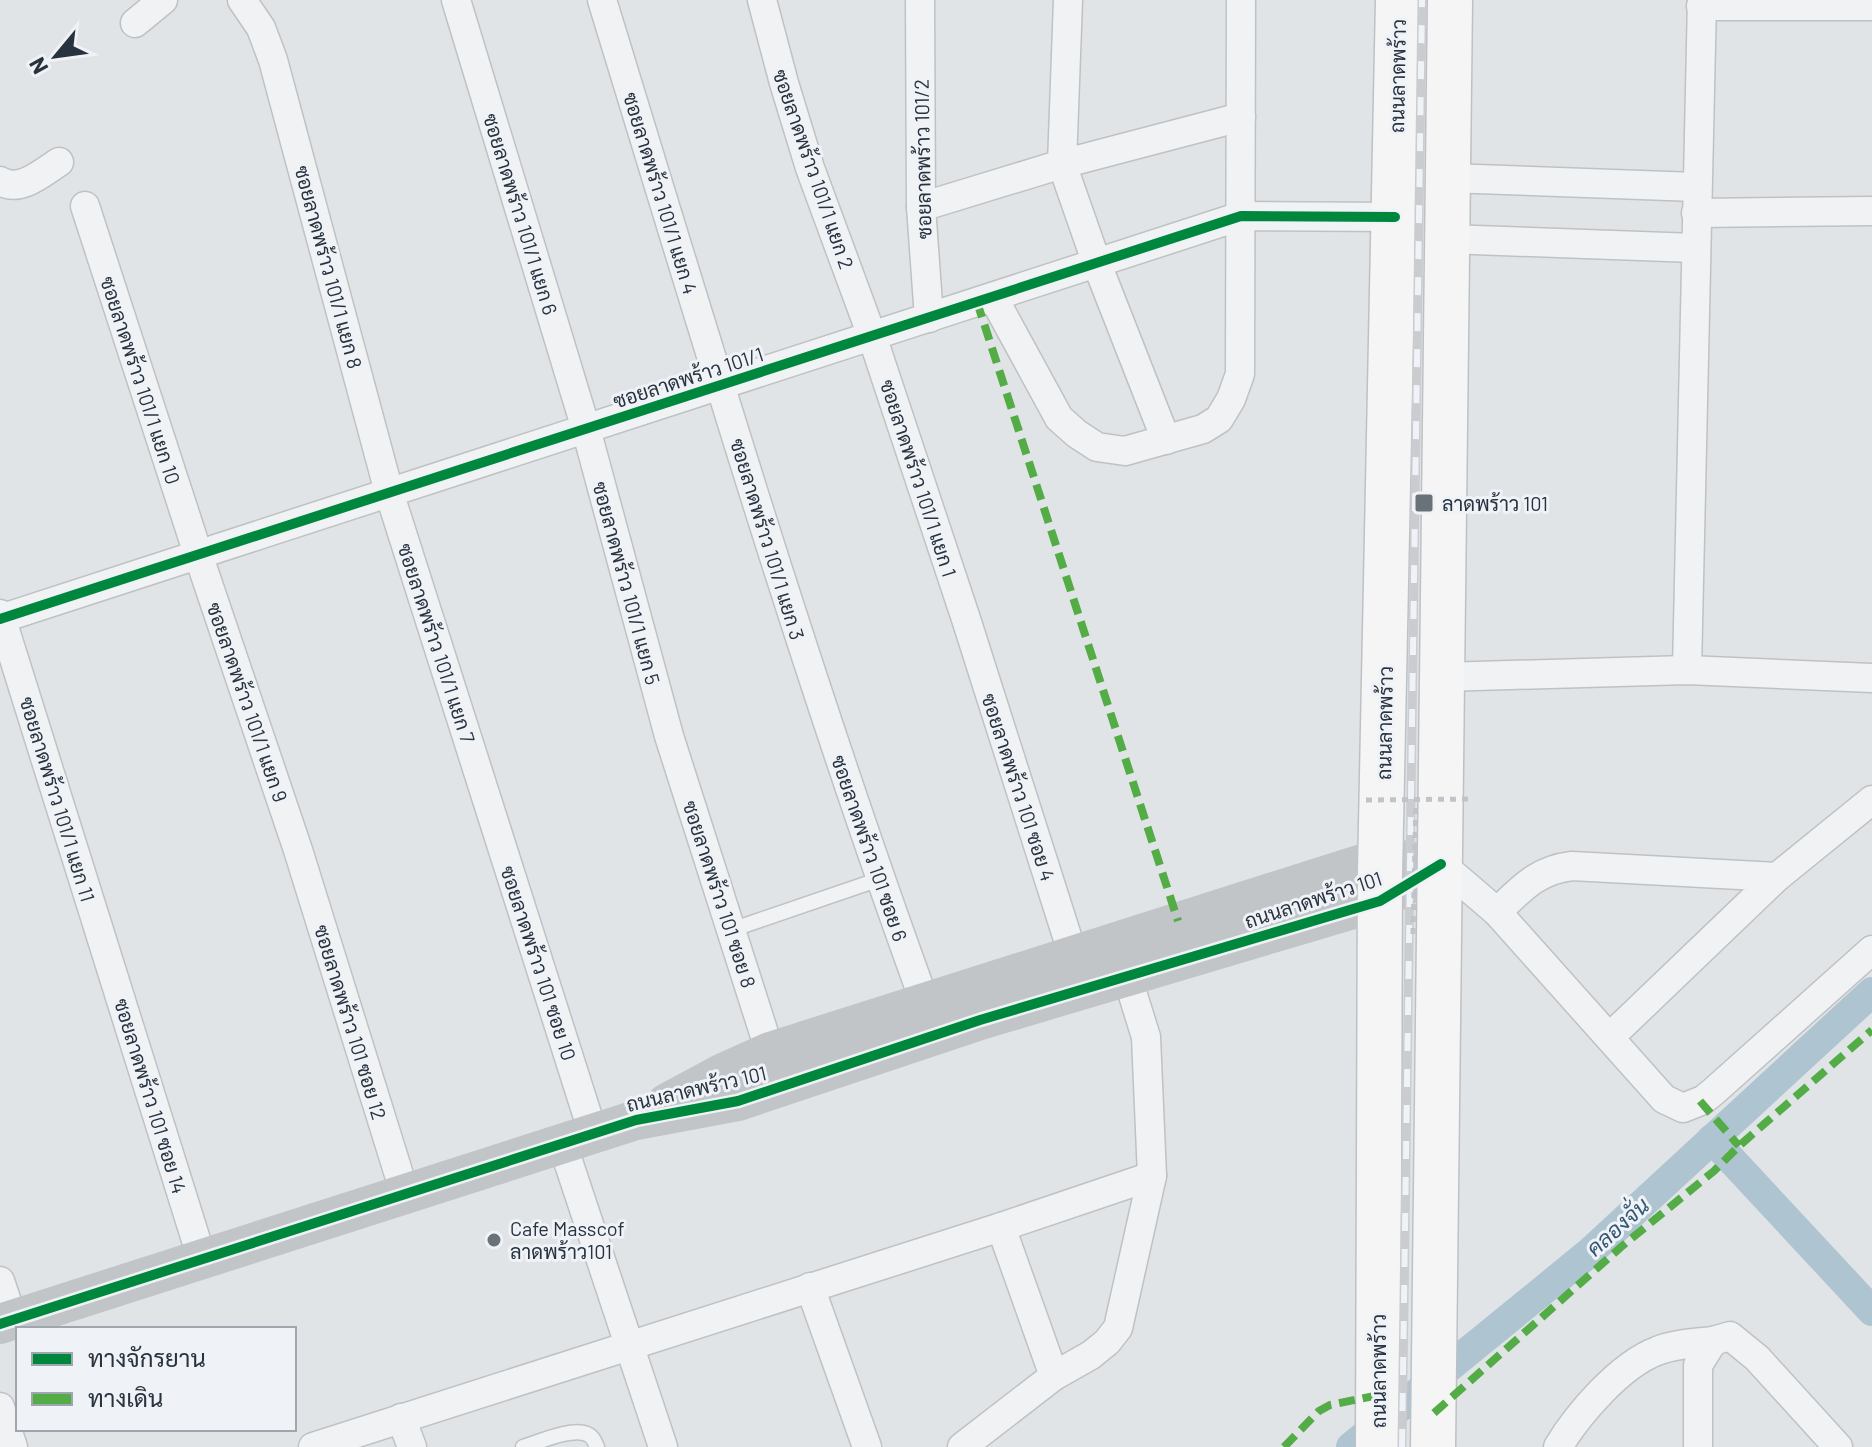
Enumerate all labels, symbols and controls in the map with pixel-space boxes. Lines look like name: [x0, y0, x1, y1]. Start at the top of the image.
north arrow: [16, 16, 96, 96]
street label: ถนนลาดพร้าว: [1384, 19, 1410, 133]
text: N: [23, 53, 53, 79]
street label: ซอยลาดพร้าว 101/1 แยก 2: [769, 66, 859, 272]
street label: ซอยลาดพร้าว 101/2: [909, 79, 935, 239]
street label: ซอยลาดพร้าว 101/1 แยก 4: [619, 89, 703, 297]
street label: ซอยลาดพร้าว 101/1 แยก 6: [479, 110, 563, 318]
street label: ซอยลาดพร้าว 101/1 แยก 8: [290, 163, 368, 371]
street label: ซอยลาดพร้าว 101/1 แยก 10: [96, 273, 186, 487]
street label: ซอยลาดพร้าว 101/1: [610, 341, 766, 413]
street label: ซอยลาดพร้าว 101/1 แยก 1: [876, 376, 962, 580]
street label: ซอยลาดพร้าว 101/1 แยก 3: [726, 435, 810, 643]
street label: ซอยลาดพร้าว 101/1 แยก 5: [588, 479, 666, 687]
place label: ลาดพร้าว 101: [1442, 491, 1548, 515]
marker: ลาดพร้าว 101: [1413, 492, 1435, 514]
street label: ซอยลาดพร้าว 101/1 แยก 7: [393, 540, 481, 746]
street label: ซอยลาดพร้าว 101/1 แยก 9: [203, 599, 293, 805]
street label: ถนนลาดพร้าว: [1371, 666, 1397, 780]
street label: ซอยลาดพร้าว 101 ซอย 4: [977, 690, 1061, 884]
street label: ซอยลาดพร้าว 101/1 แยก 11: [15, 694, 101, 904]
street label: ซอยลาดพร้าว 101 ซอย 6: [827, 752, 913, 944]
street label: ซอยลาดพร้าว 101 ซอย 8: [678, 797, 762, 991]
street label: ซอยลาดพร้าว 101 ซอย 10: [496, 863, 582, 1063]
street label: ถนนลาดพร้าว 101: [1241, 865, 1385, 933]
street label: ซอยลาดพร้าว 101 ซอย 12: [310, 922, 392, 1122]
street label: ซอยลาดพร้าว 101 ซอย 14: [110, 995, 192, 1197]
street label: ถนนลาดพร้าว 101: [624, 1060, 768, 1116]
water label: คลองจั่น: [1577, 1188, 1654, 1261]
place label: Cafe Masscof ลาดพร้าว101: [510, 1216, 625, 1263]
marker: Cafe Masscof ลาดพร้าว101: [485, 1231, 503, 1249]
street label: ถนนลาดพร้าว: [1366, 1314, 1390, 1428]
legend: [16, 1327, 296, 1431]
text: ทางจักรยาน: [88, 1343, 206, 1372]
text: ทางเดิน: [88, 1383, 163, 1412]

